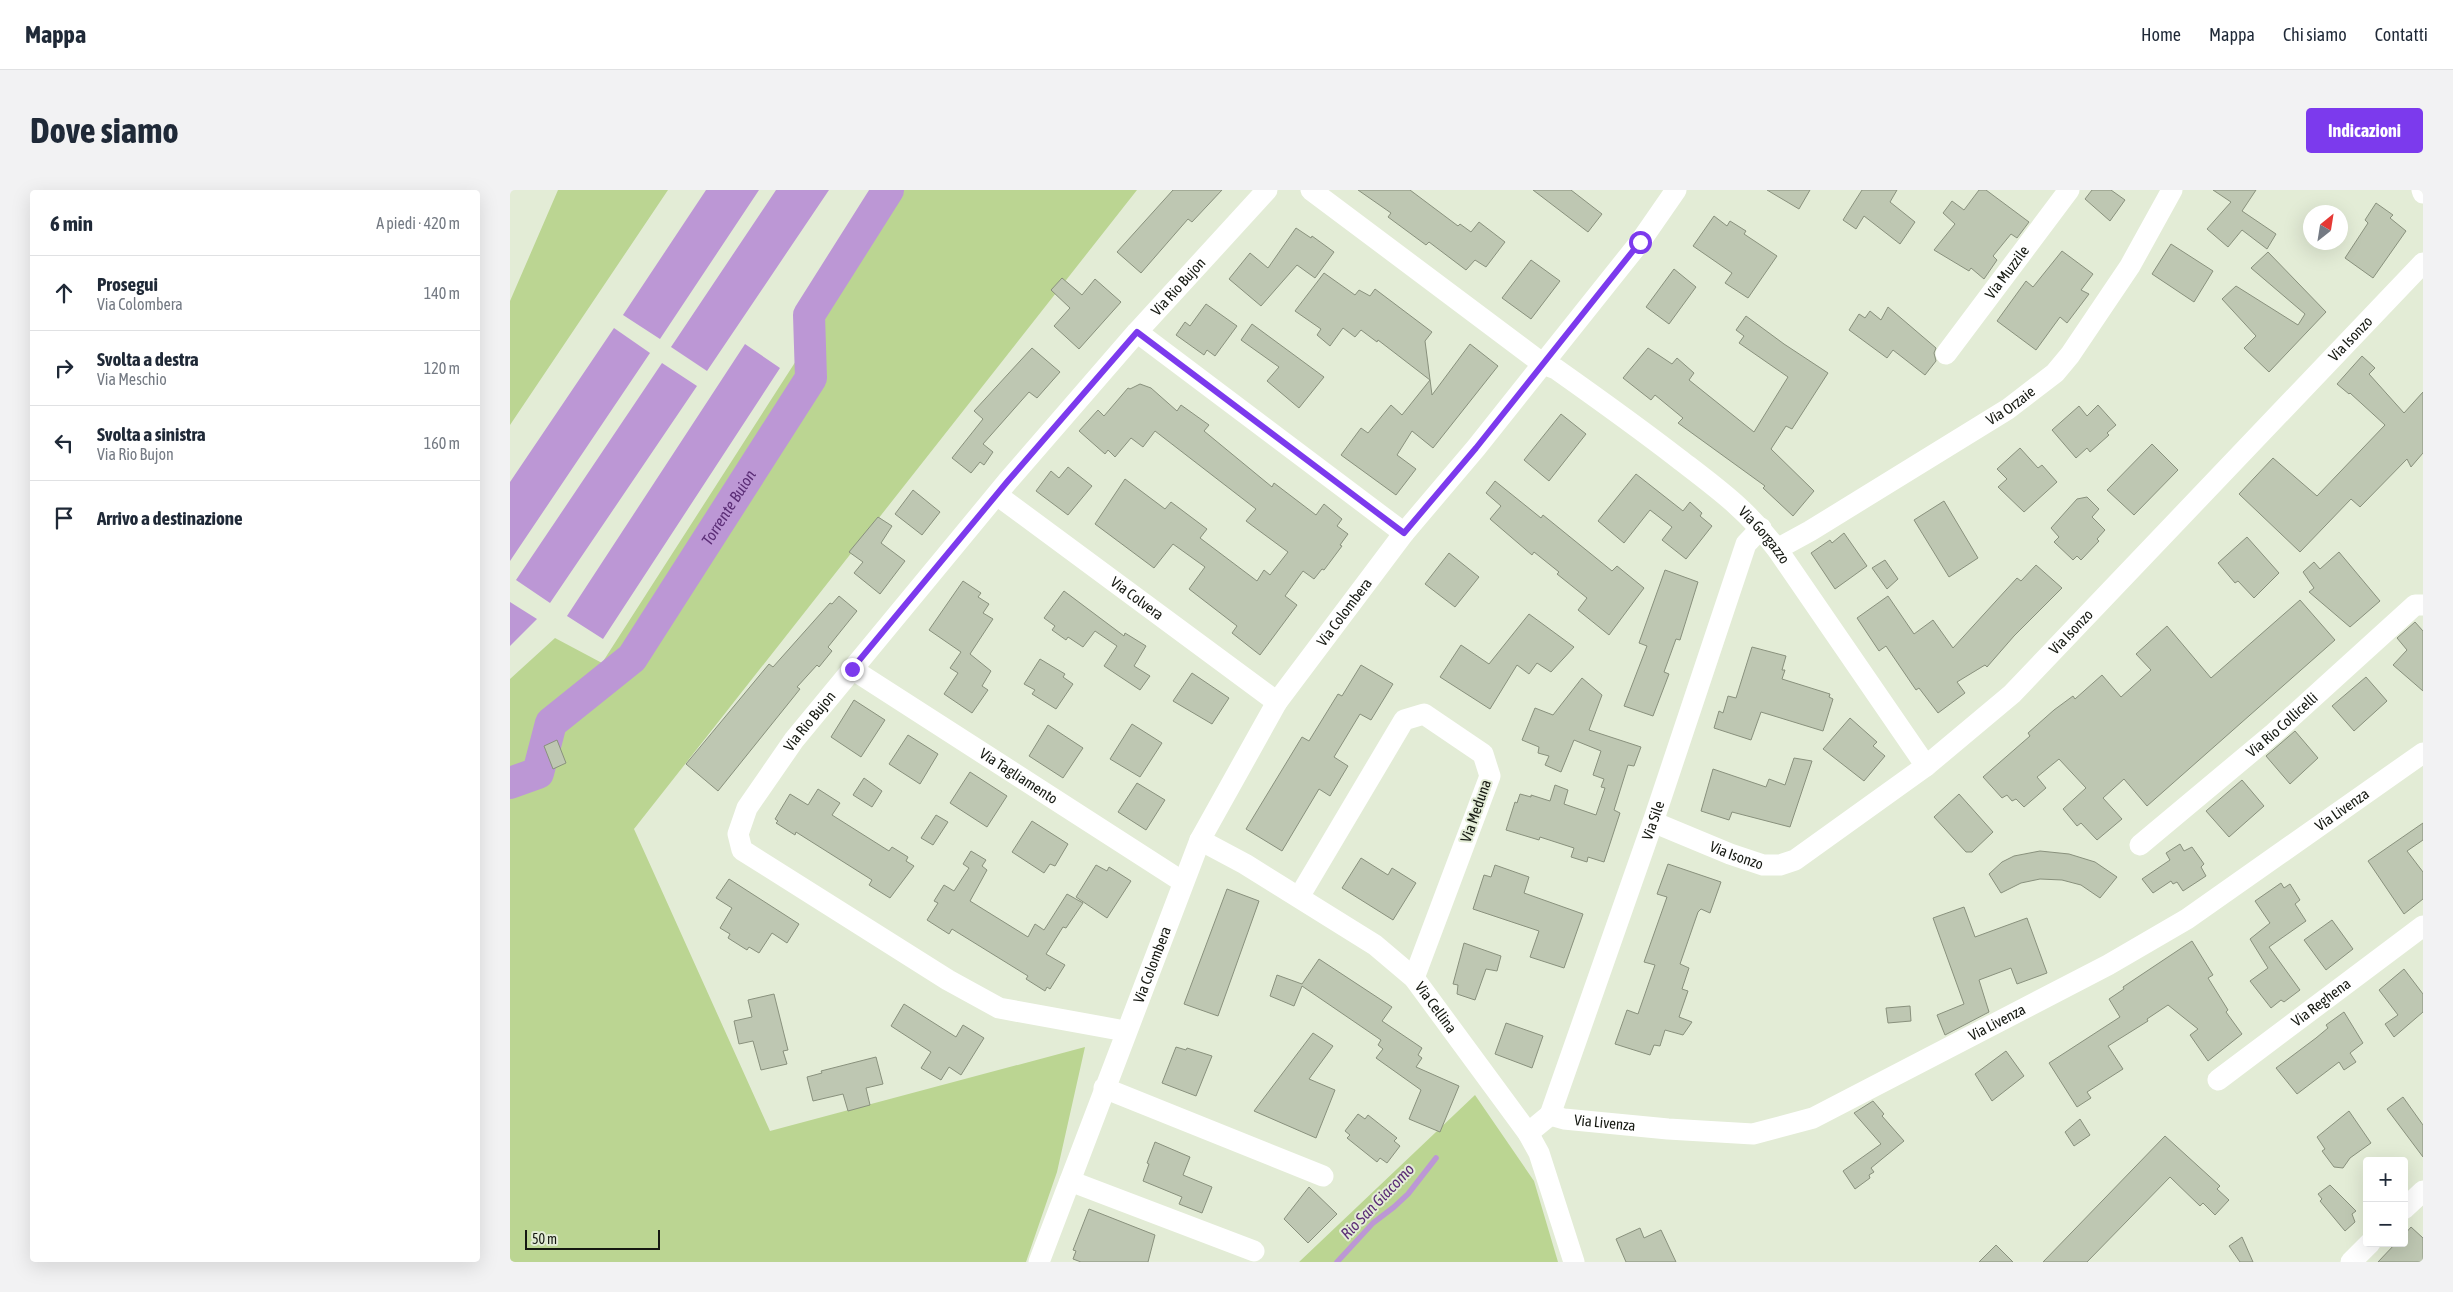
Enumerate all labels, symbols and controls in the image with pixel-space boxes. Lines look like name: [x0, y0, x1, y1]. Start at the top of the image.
text: Mappa: [25, 21, 86, 48]
text: Home: [2141, 24, 2181, 45]
text: Mappa: [2209, 24, 2255, 45]
text: Chi siamo: [2283, 24, 2347, 45]
text: Contatti: [2375, 24, 2428, 45]
button: Indicazioni: [2306, 108, 2423, 153]
text: Dove siamo: [30, 110, 179, 150]
north arrow: [2303, 205, 2348, 250]
text: 6 min: [50, 211, 93, 235]
text: A piedi · 420 m: [376, 214, 460, 232]
route start: [1629, 231, 1652, 254]
street label: Via Muzzile: [1981, 242, 2032, 302]
street label: Via Rio Bujon: [1147, 254, 1209, 319]
text: Prosegui: [97, 273, 158, 295]
icon: ahead: [50, 279, 78, 307]
text: 140 m: [424, 284, 460, 302]
text: Via Colombera: [97, 295, 183, 313]
street label: Via Isonzo: [2325, 313, 2376, 365]
text: Svolta a destra: [97, 348, 199, 370]
icon: right: [50, 354, 78, 382]
text: 120 m: [424, 359, 460, 377]
text: Via Meschio: [97, 370, 167, 388]
street label: Via Orzaie: [1983, 382, 2038, 428]
text: Svolta a sinistra: [97, 423, 206, 445]
icon: left: [50, 429, 78, 457]
text: 160 m: [424, 434, 460, 452]
text: Via Rio Bujon: [97, 445, 174, 463]
water label: Torrente Buion: [698, 466, 759, 548]
street label: Via Gorgazzo: [1735, 503, 1793, 567]
icon: arrive: [50, 504, 78, 532]
text: Arrivo a destinazione: [97, 507, 243, 529]
street label: Via Colvera: [1107, 573, 1167, 623]
street label: Via Colombera: [1313, 575, 1375, 649]
street label: Via Isonzo: [2045, 606, 2096, 658]
route end: [841, 658, 864, 681]
street label: Via Rio Bujon: [780, 688, 839, 754]
street label: Via Rio Collicelli: [2243, 689, 2321, 760]
street label: Via Tagliamento: [977, 744, 1061, 807]
street label: Via Meduna: [1457, 777, 1494, 844]
street label: Via Livenza: [2312, 785, 2372, 834]
street label: Via Sile: [1638, 799, 1667, 842]
street label: Via Isonzo: [1707, 838, 1766, 872]
street label: Via Colombera: [1130, 924, 1174, 1005]
street label: Via Reghena: [2288, 975, 2354, 1030]
street label: Via Cellina: [1412, 978, 1461, 1036]
street label: Via Livenza: [1966, 1000, 2028, 1044]
street label: Via Livenza: [1573, 1111, 1636, 1134]
map controls: [2363, 1157, 2408, 1247]
button: +: [2363, 1157, 2408, 1202]
water label: Rio San Giacomo: [1337, 1160, 1417, 1242]
button: −: [2363, 1202, 2408, 1247]
scale bar: [525, 1227, 660, 1250]
text: 50 m: [532, 1231, 557, 1247]

